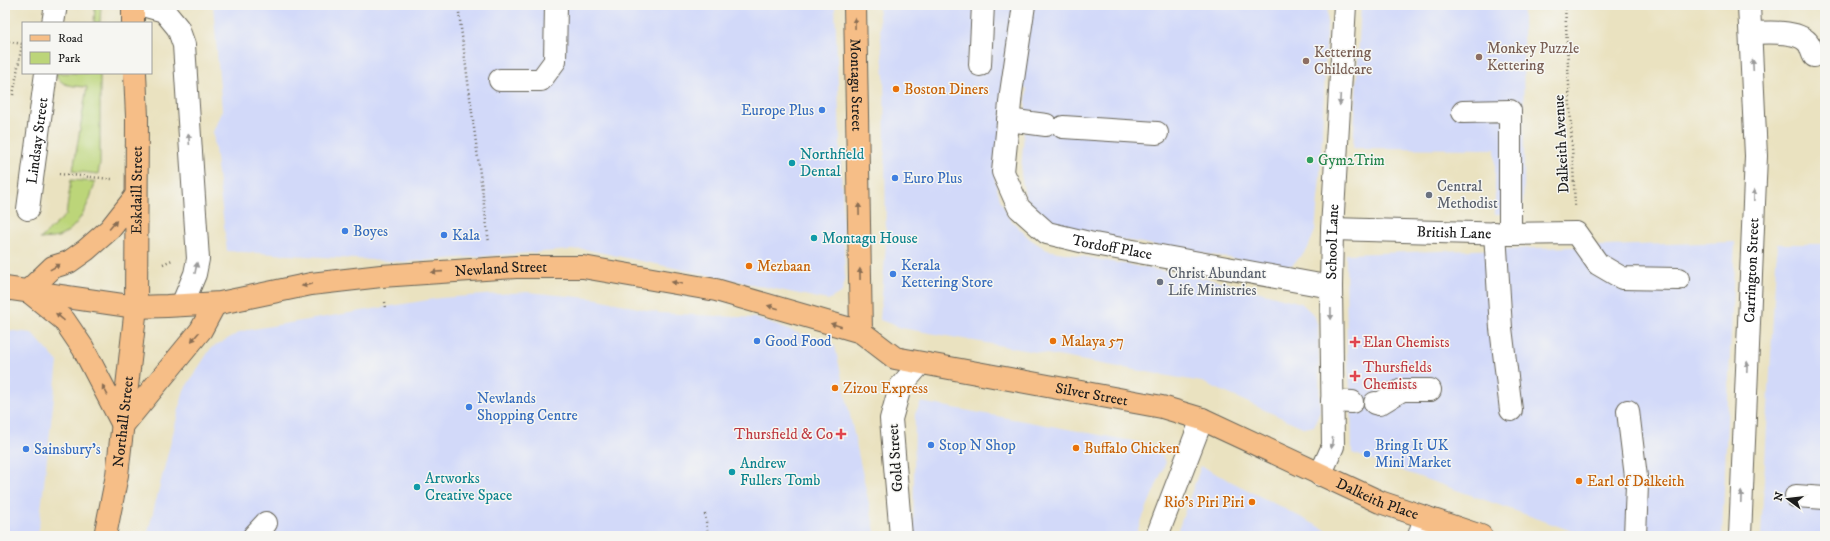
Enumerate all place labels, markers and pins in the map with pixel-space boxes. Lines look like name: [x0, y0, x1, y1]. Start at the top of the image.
place label: Monkey Puzzle Kettering: [1487, 39, 1579, 75]
place label: Kettering Childcare: [1314, 43, 1372, 79]
marker: Monkey Puzzle Kettering: [1474, 52, 1484, 62]
marker: Kettering Childcare: [1301, 56, 1311, 66]
place label: Boston Diners: [904, 80, 989, 99]
marker: Boston Diners: [891, 84, 901, 94]
place label: Europe Plus: [741, 101, 814, 120]
marker: Europe Plus: [817, 105, 827, 115]
place label: Northfield Dental: [800, 145, 865, 181]
place label: Gym2Trim: [1318, 151, 1385, 170]
marker: Gym2Trim: [1305, 155, 1315, 165]
marker: Northfield Dental: [787, 158, 797, 168]
place label: Euro Plus: [903, 169, 962, 188]
marker: Euro Plus: [890, 173, 900, 183]
place label: Central Methodist: [1437, 177, 1498, 213]
marker: Central Methodist: [1424, 190, 1434, 200]
place label: Boyes: [353, 222, 388, 241]
marker: Boyes: [340, 226, 350, 236]
place label: Kala: [452, 226, 480, 245]
place label: Montagu House: [822, 229, 918, 248]
marker: Kala: [439, 230, 449, 240]
marker: Montagu House: [809, 233, 819, 243]
place label: Kerala Kettering Store: [901, 256, 993, 292]
place label: Mezbaan: [757, 257, 811, 276]
marker: Mezbaan: [744, 261, 754, 271]
place label: Christ Abundant Life Ministries: [1168, 264, 1267, 300]
marker: Kerala Kettering Store: [888, 269, 898, 279]
marker: Christ Abundant Life Ministries: [1155, 277, 1165, 287]
place label: Good Food: [765, 332, 832, 351]
place label: Malaya 57: [1061, 332, 1124, 351]
place label: Elan Chemists: [1363, 333, 1450, 352]
marker: Good Food: [752, 336, 762, 346]
marker: Malaya 57: [1048, 336, 1058, 346]
marker: Elan Chemists: [1350, 337, 1360, 347]
place label: Thursfields Chemists: [1363, 358, 1432, 394]
marker: Thursfields Chemists: [1350, 371, 1360, 381]
place label: Zizou Express: [843, 379, 928, 398]
marker: Zizou Express: [830, 383, 840, 393]
place label: Newlands Shopping Centre: [477, 389, 578, 425]
marker: Newlands Shopping Centre: [464, 402, 474, 412]
place label: Thursfield & Co: [734, 425, 833, 444]
marker: Thursfield & Co: [836, 429, 846, 439]
place label: Stop N Shop: [939, 436, 1016, 455]
place label: Bring It UK Mini Market: [1375, 436, 1452, 472]
place label: Buffalo Chicken: [1084, 439, 1180, 458]
place label: Sainsbury's: [34, 440, 101, 459]
marker: Stop N Shop: [926, 440, 936, 450]
marker: Buffalo Chicken: [1071, 443, 1081, 453]
marker: Sainsbury's: [21, 444, 31, 454]
marker: Bring It UK Mini Market: [1362, 449, 1372, 459]
place label: Andrew Fullers Tomb: [740, 454, 820, 490]
marker: Andrew Fullers Tomb: [727, 467, 737, 477]
place label: Artworks Creative Space: [425, 469, 512, 505]
place label: Earl of Dalkeith: [1587, 472, 1685, 491]
marker: Earl of Dalkeith: [1574, 476, 1584, 486]
marker: Artworks Creative Space: [412, 482, 422, 492]
place label: Rio's Piri Piri: [1164, 493, 1244, 512]
marker: Rio's Piri Piri: [1247, 497, 1257, 507]

